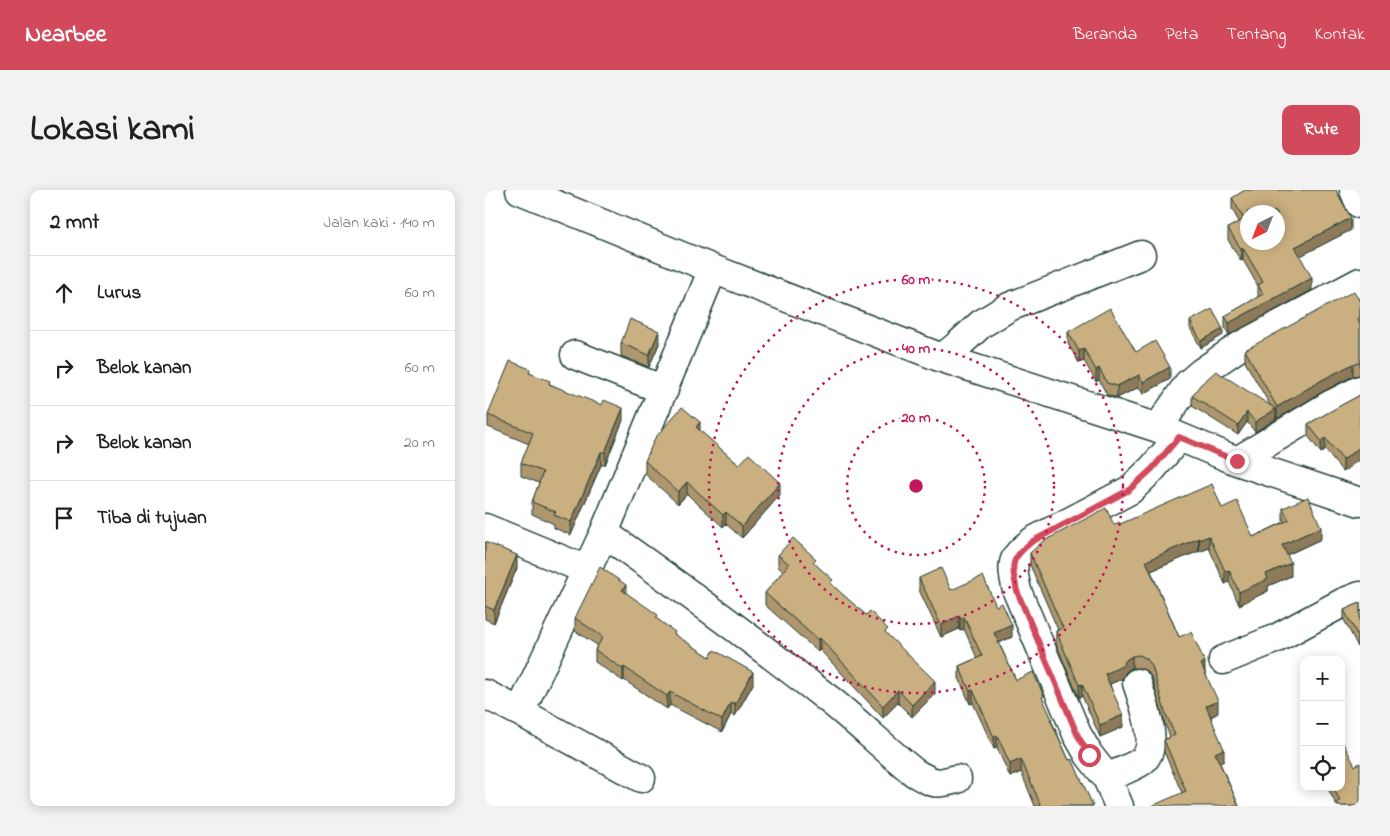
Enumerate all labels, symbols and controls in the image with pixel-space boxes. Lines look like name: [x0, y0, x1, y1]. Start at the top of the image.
text: Nearbee: [25, 18, 107, 53]
text: Beranda: [1073, 22, 1137, 48]
text: Peta: [1165, 22, 1198, 48]
text: Tentang: [1226, 22, 1286, 48]
text: Kontak: [1314, 22, 1365, 48]
text: Lokasi kami: [30, 105, 195, 156]
button: Rute: [1282, 105, 1360, 155]
north arrow: [1240, 205, 1285, 250]
text: 2 mnt: [50, 208, 99, 238]
text: Jalan kaki · 140 m: [323, 211, 435, 235]
text: 60 m: [901, 269, 931, 291]
icon: ahead: [50, 279, 78, 307]
text: Lurus: [97, 280, 141, 307]
text: 60 m: [405, 281, 435, 305]
text: 40 m: [901, 338, 930, 360]
icon: right: [50, 354, 78, 382]
text: Belok kanan: [97, 355, 191, 382]
text: 60 m: [405, 356, 435, 380]
text: 20 m: [900, 407, 931, 429]
icon: right: [50, 429, 78, 457]
text: Belok kanan: [97, 430, 191, 457]
text: 20 m: [404, 431, 435, 455]
route end: [1226, 450, 1249, 473]
centre of rings: [907, 477, 925, 495]
icon: arrive: [50, 504, 78, 532]
text: Tiba di tujuan: [97, 505, 207, 532]
map controls: [1300, 656, 1345, 791]
button: +: [1300, 656, 1345, 701]
button: −: [1300, 701, 1345, 746]
route start: [1078, 744, 1101, 767]
button: locate: [1300, 746, 1345, 791]

